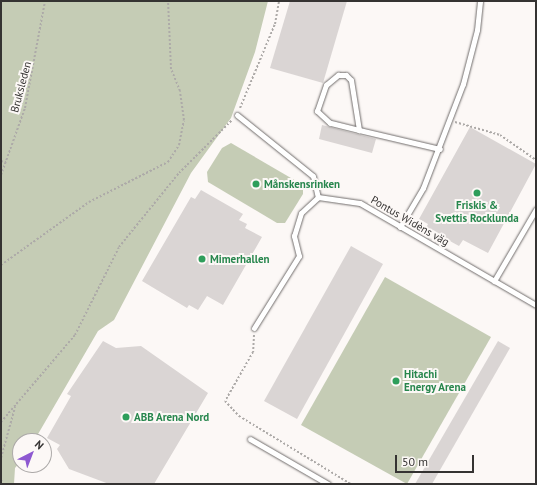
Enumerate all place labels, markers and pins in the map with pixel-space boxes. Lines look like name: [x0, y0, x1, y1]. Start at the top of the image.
place label: Månskensrinken: [264, 177, 340, 191]
marker: Månskensrinken: [251, 179, 261, 189]
marker: Friskis & Svettis Rocklunda: [472, 188, 482, 198]
place label: Friskis & Svettis Rocklunda: [435, 199, 519, 225]
place label: Mimerhallen: [210, 252, 270, 266]
marker: Mimerhallen: [197, 254, 207, 264]
place label: Hitachi Energy Arena: [404, 368, 467, 394]
marker: Hitachi Energy Arena: [391, 376, 401, 386]
place label: ABB Arena Nord: [134, 410, 210, 424]
marker: ABB Arena Nord: [121, 412, 131, 422]

